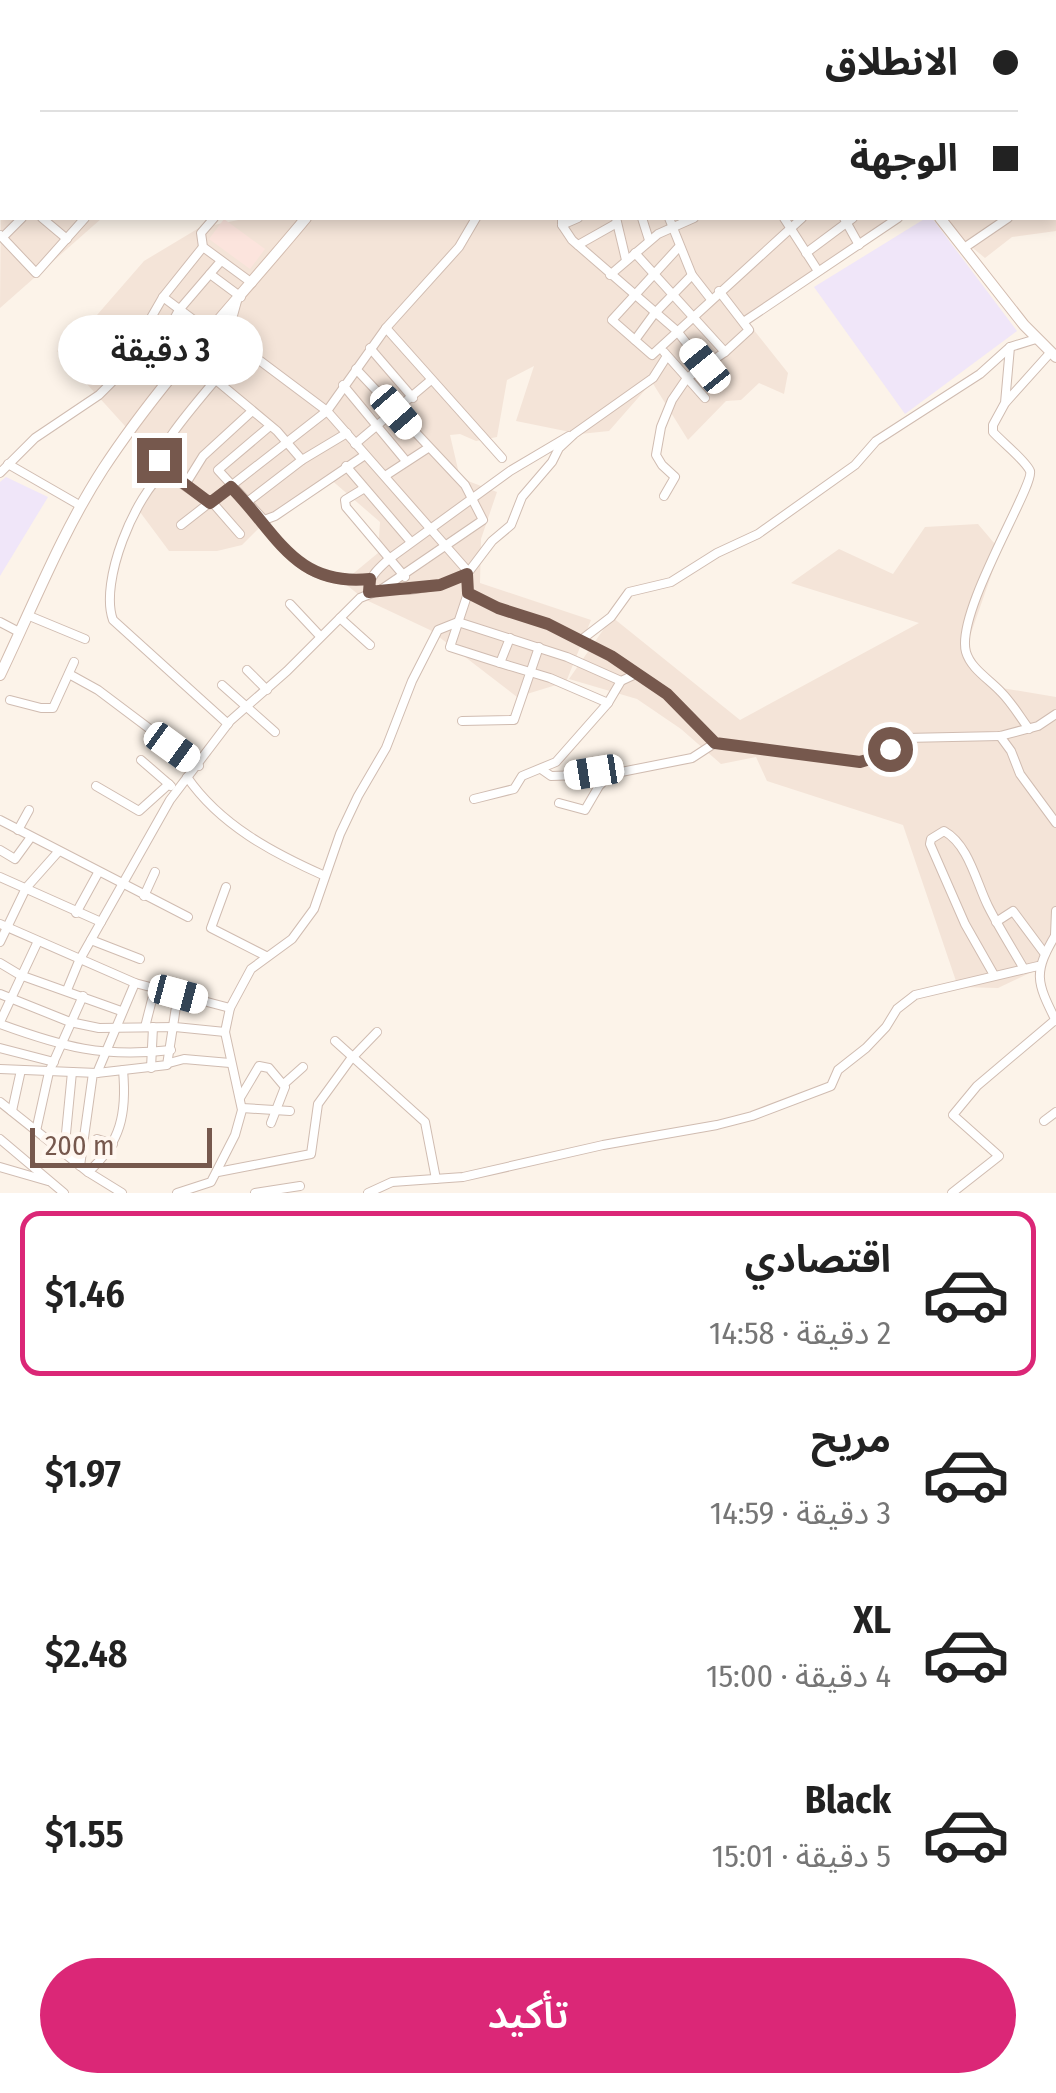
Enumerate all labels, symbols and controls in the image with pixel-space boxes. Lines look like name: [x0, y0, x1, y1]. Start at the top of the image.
text: الانطلاق: [825, 39, 958, 85]
text: الوجهة: [850, 135, 958, 181]
callout: 3 دقيقة: [56, 315, 262, 385]
text: 3 دقيقة: [111, 331, 210, 369]
car: [674, 333, 736, 399]
car: [365, 380, 427, 444]
route end: [137, 438, 182, 483]
car: [139, 717, 205, 777]
route start: [868, 727, 913, 772]
car: [562, 752, 626, 792]
car: [145, 972, 211, 1016]
scale bar: [30, 1123, 212, 1168]
text: 200 m: [45, 1129, 115, 1162]
text: اقتصادي: [745, 1236, 891, 1282]
icon: car: [921, 1249, 1011, 1339]
text: $1.46: [45, 1271, 125, 1317]
text: 2 دقيقة · 14:58: [709, 1314, 891, 1352]
text: مريح: [811, 1416, 891, 1462]
icon: car: [921, 1429, 1011, 1519]
text: $1.97: [45, 1451, 121, 1497]
text: 3 دقيقة · 14:59: [710, 1494, 891, 1532]
text: XL: [853, 1597, 891, 1643]
icon: car: [921, 1609, 1011, 1699]
text: $2.48: [45, 1631, 128, 1677]
text: 4 دقيقة · 15:00: [706, 1657, 891, 1695]
text: Black: [805, 1777, 891, 1823]
icon: car: [921, 1789, 1011, 1879]
text: $1.55: [45, 1811, 124, 1857]
text: 5 دقيقة · 15:01: [712, 1837, 891, 1875]
button: تأكيد: [40, 1958, 1016, 2073]

